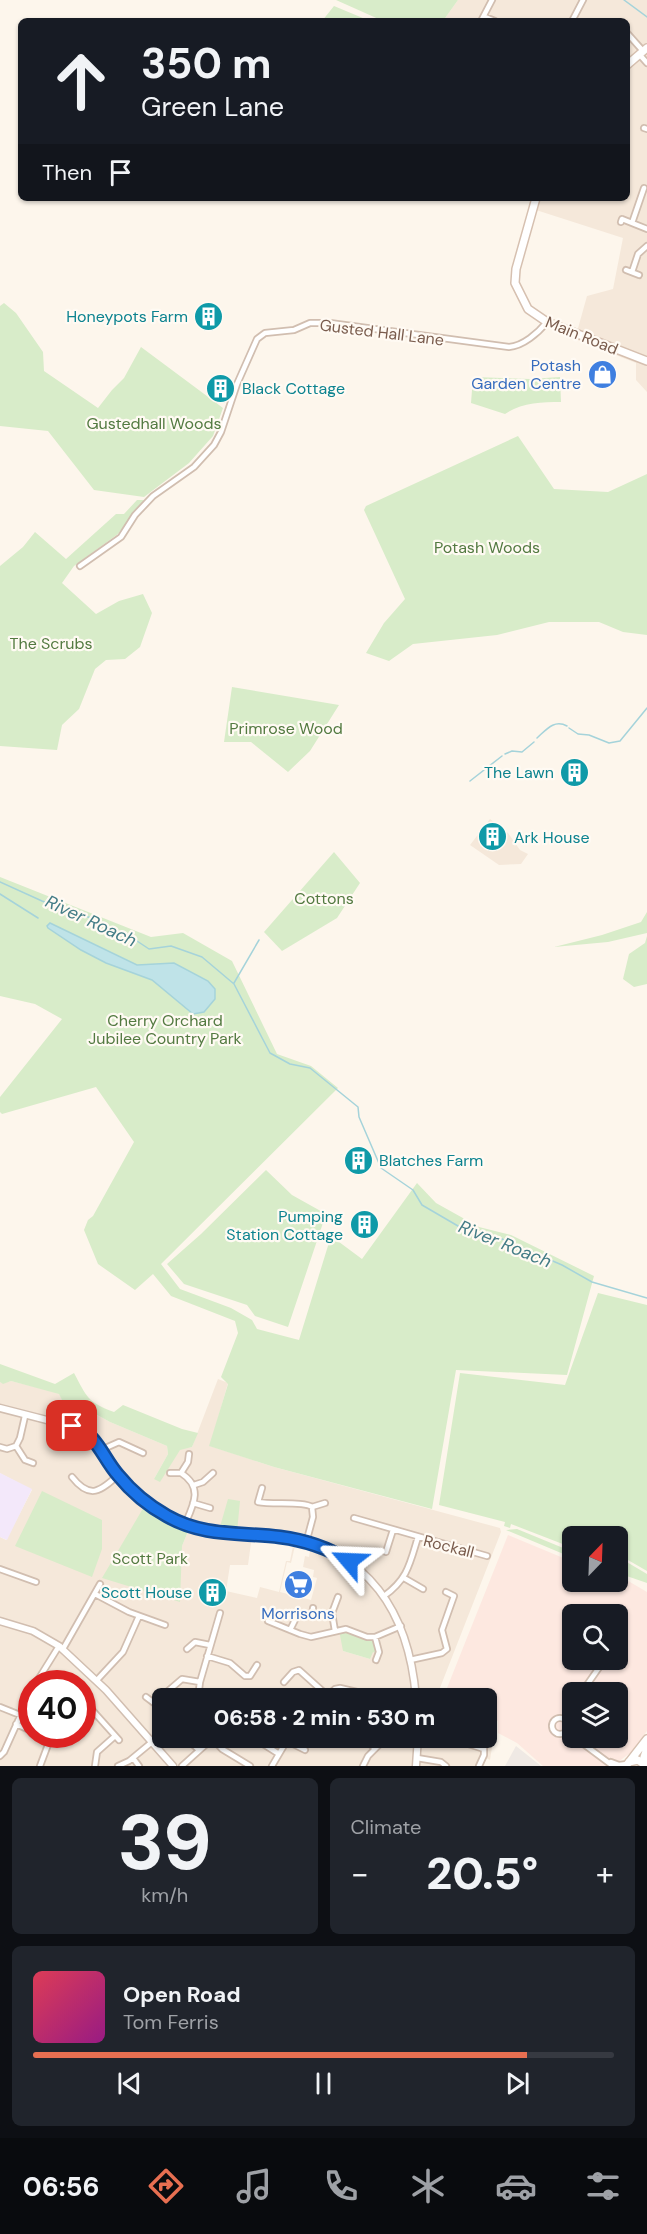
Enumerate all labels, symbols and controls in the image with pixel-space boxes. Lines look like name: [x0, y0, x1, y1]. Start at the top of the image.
text: 350 m: [141, 36, 271, 91]
icon: ahead: [42, 42, 120, 120]
text: Green Lane: [141, 89, 284, 124]
icon: arrive: [104, 156, 137, 189]
text: Then: [42, 158, 92, 187]
building icon: Honeypots Farm: [193, 300, 225, 332]
place label: Honeypots Farm: [66, 306, 188, 327]
street label: Main Road: [542, 311, 621, 360]
street label: Gusted Hall Lane: [319, 314, 445, 351]
place label: Potash Garden Centre: [471, 355, 581, 394]
shop icon: Potash Garden Centre: [586, 358, 618, 390]
building icon: Black Cottage: [205, 372, 237, 404]
place label: Black Cottage: [242, 378, 345, 399]
park label: Gustedhall Woods: [86, 413, 222, 434]
park label: Potash Woods: [434, 537, 540, 558]
park label: The Scrubs: [9, 633, 93, 654]
park label: Primrose Wood: [229, 718, 343, 739]
building icon: The Lawn: [559, 756, 591, 788]
place label: The Lawn: [484, 762, 554, 783]
building icon: Ark House: [477, 821, 509, 853]
place label: Ark House: [514, 827, 590, 848]
park label: Cottons: [294, 888, 354, 909]
water label: River Roach: [41, 889, 141, 953]
park label: Cherry Orchard Jubilee Country Park: [88, 1010, 242, 1049]
building icon: Blatches Farm: [342, 1144, 374, 1176]
place label: Blatches Farm: [379, 1150, 483, 1171]
place label: Pumping Station Cottage: [226, 1206, 343, 1245]
building icon: Pumping Station Cottage: [348, 1209, 380, 1241]
water label: River Roach: [455, 1214, 555, 1274]
pin: [46, 1400, 97, 1451]
icon: arrive: [55, 1409, 88, 1442]
north arrow: [562, 1526, 628, 1592]
map controls: [562, 1526, 628, 1748]
position arrow: [317, 1529, 381, 1593]
street label: Rockall: [421, 1530, 476, 1563]
park label: Scott Park: [112, 1548, 188, 1569]
supermarket icon: Morrisons: [282, 1569, 314, 1601]
building icon: Scott House: [197, 1576, 229, 1608]
place label: Scott House: [101, 1582, 192, 1603]
place label: Morrisons: [261, 1603, 335, 1624]
button: search: [562, 1604, 628, 1670]
speed limit sign: 40: [18, 1670, 96, 1748]
button: layers: [562, 1682, 628, 1748]
text: 06:58 · 2 min · 530 m: [214, 1703, 435, 1732]
text: 39: [117, 1792, 212, 1893]
text: Climate: [351, 1814, 421, 1840]
text: 20.5°: [426, 1844, 538, 1903]
text: −: [351, 1852, 369, 1895]
text: +: [596, 1852, 614, 1895]
text: km/h: [141, 1882, 188, 1908]
text: Open Road: [123, 1980, 241, 2009]
text: Tom Ferris: [123, 2009, 219, 2035]
icon: previous: [113, 2067, 146, 2100]
icon: pause: [307, 2067, 340, 2100]
icon: next: [501, 2067, 534, 2100]
icon: directions: [145, 2165, 187, 2207]
icon: music: [233, 2165, 275, 2207]
icon: phone: [320, 2165, 362, 2207]
icon: climate: [407, 2165, 449, 2207]
icon: car: [495, 2165, 537, 2207]
icon: filters: [582, 2165, 624, 2207]
text: 06:56: [23, 2169, 100, 2204]

